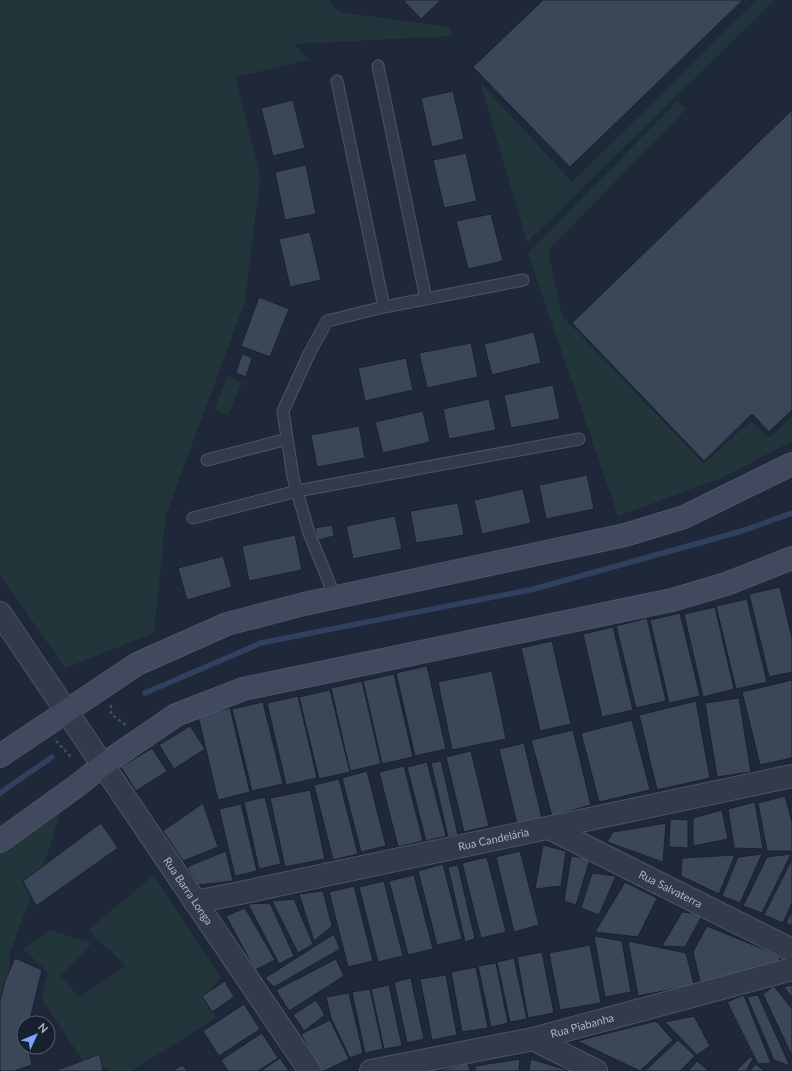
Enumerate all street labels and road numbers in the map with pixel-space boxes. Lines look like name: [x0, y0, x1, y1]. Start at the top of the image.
street label: Rua Candelária: [457, 825, 530, 853]
street label: Rua Barra Longa: [161, 854, 216, 927]
street label: Rua Salvaterra: [637, 867, 705, 910]
street label: Rua Piabanha: [549, 1010, 615, 1040]

